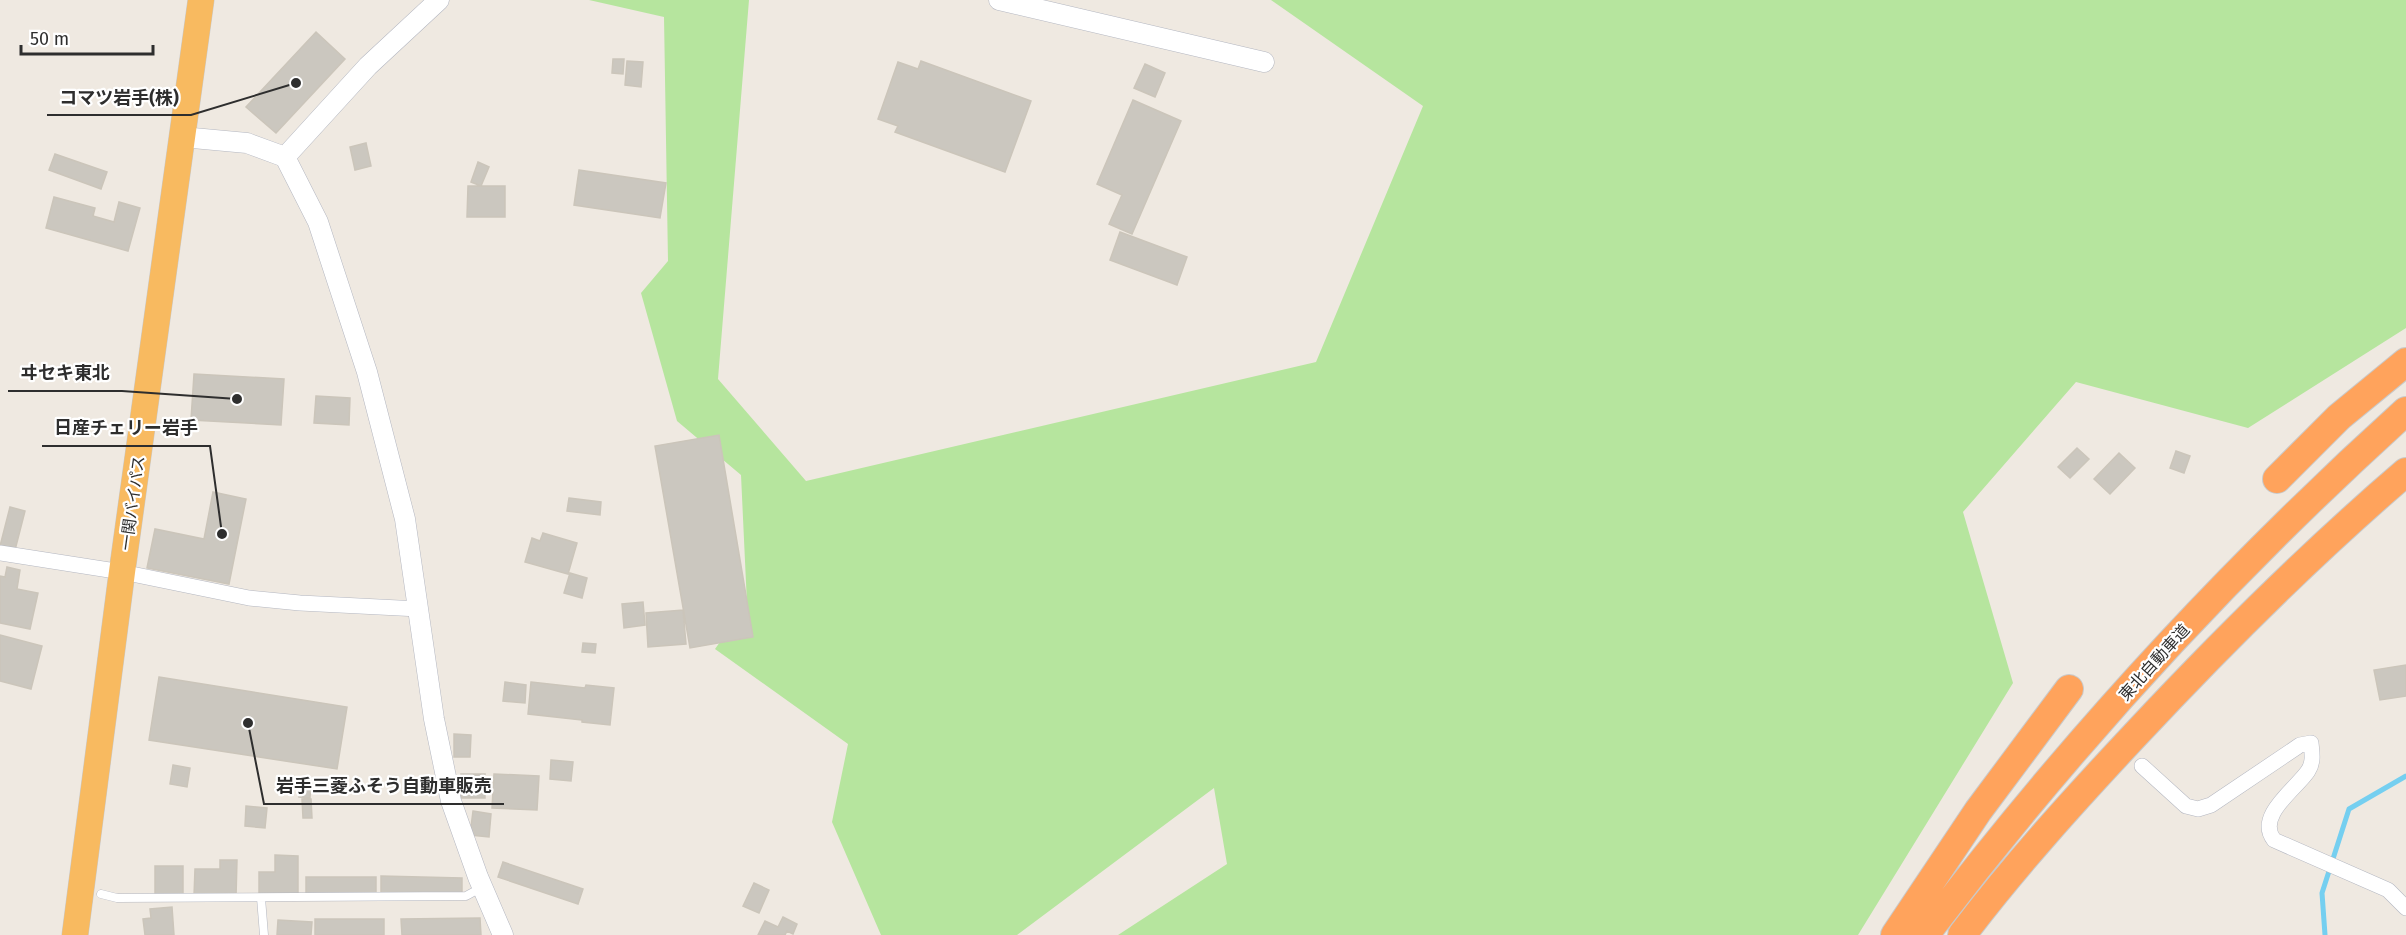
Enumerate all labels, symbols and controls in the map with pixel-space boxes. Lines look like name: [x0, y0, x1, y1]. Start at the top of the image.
scale bar: [21, 18, 153, 56]
text: 50 m: [30, 28, 69, 50]
callout: コマツ岩手(株): [47, 79, 191, 115]
text: コマツ岩手(株): [59, 87, 179, 109]
callout: ヰセキ東北: [8, 355, 122, 391]
text: ヰセキ東北: [20, 362, 110, 384]
callout: 日産チェリー岩手: [42, 410, 210, 446]
text: 日産チェリー岩手: [54, 417, 198, 439]
street label: 一関バイパス: [116, 454, 149, 552]
street label: 東北自動車道: [2115, 620, 2194, 704]
callout: 岩手三菱ふそう自動車販売: [264, 768, 504, 804]
text: 岩手三菱ふそう自動車販売: [276, 775, 492, 797]

